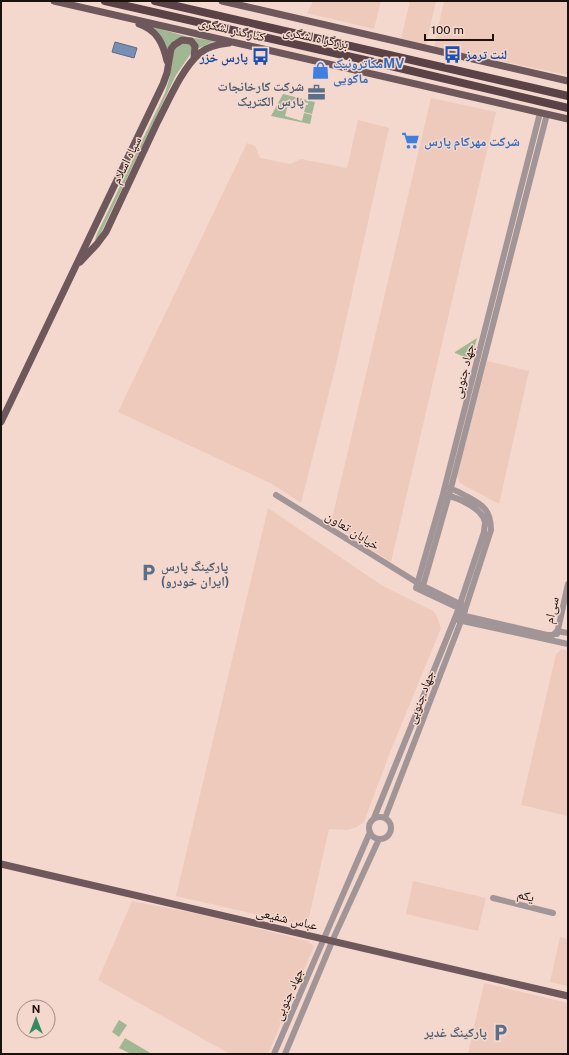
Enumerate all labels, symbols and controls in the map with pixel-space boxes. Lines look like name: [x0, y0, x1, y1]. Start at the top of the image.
street label: کنارگذر لشگری: [197, 15, 267, 46]
scale bar: [425, 16, 493, 42]
street label: بزرگراه لشگری: [282, 23, 350, 53]
text: 100 m: [431, 23, 464, 37]
bus stop icon: لنت ترمز: [443, 44, 463, 64]
bus stop icon: پارس خزر: [251, 47, 271, 67]
place label: لنت ترمز: [465, 47, 507, 62]
place label: پارس خزر: [199, 50, 248, 66]
place label: مکاترونیکMV ماکویی: [333, 56, 404, 87]
shop icon: مکاترونیکMV ماکویی: [310, 60, 330, 80]
place label: شرکت کارخانجات پارس الکتریک: [218, 79, 304, 110]
office icon: شرکت کارخانجات پارس الکتریک: [307, 83, 327, 103]
supermarket icon: شرکت مهرکام پارس: [401, 131, 421, 151]
street label: سپاه اسلام: [109, 134, 145, 187]
place label: شرکت مهرکام پارس: [424, 134, 520, 151]
street label: جهاد جنوبی: [449, 342, 478, 400]
street label: خیابان تعاون: [322, 508, 382, 554]
place label: پارکینگ پارس (ایران خودرو): [161, 559, 229, 589]
parking icon: پارکینگ پارس (ایران خودرو): [138, 563, 158, 583]
street label: سی‌ام: [541, 595, 563, 625]
street label: جهاد جنوبی: [403, 668, 438, 726]
street label: یکم: [515, 886, 536, 906]
street label: عباس شفیعی: [254, 904, 319, 934]
street label: جهاد جنوبی: [270, 966, 308, 1023]
north arrow: [16, 999, 56, 1039]
text: N: [32, 1003, 40, 1015]
parking icon: پارکینگ غدیر: [490, 1022, 510, 1042]
place label: پارکینگ غدیر: [423, 1025, 487, 1041]

